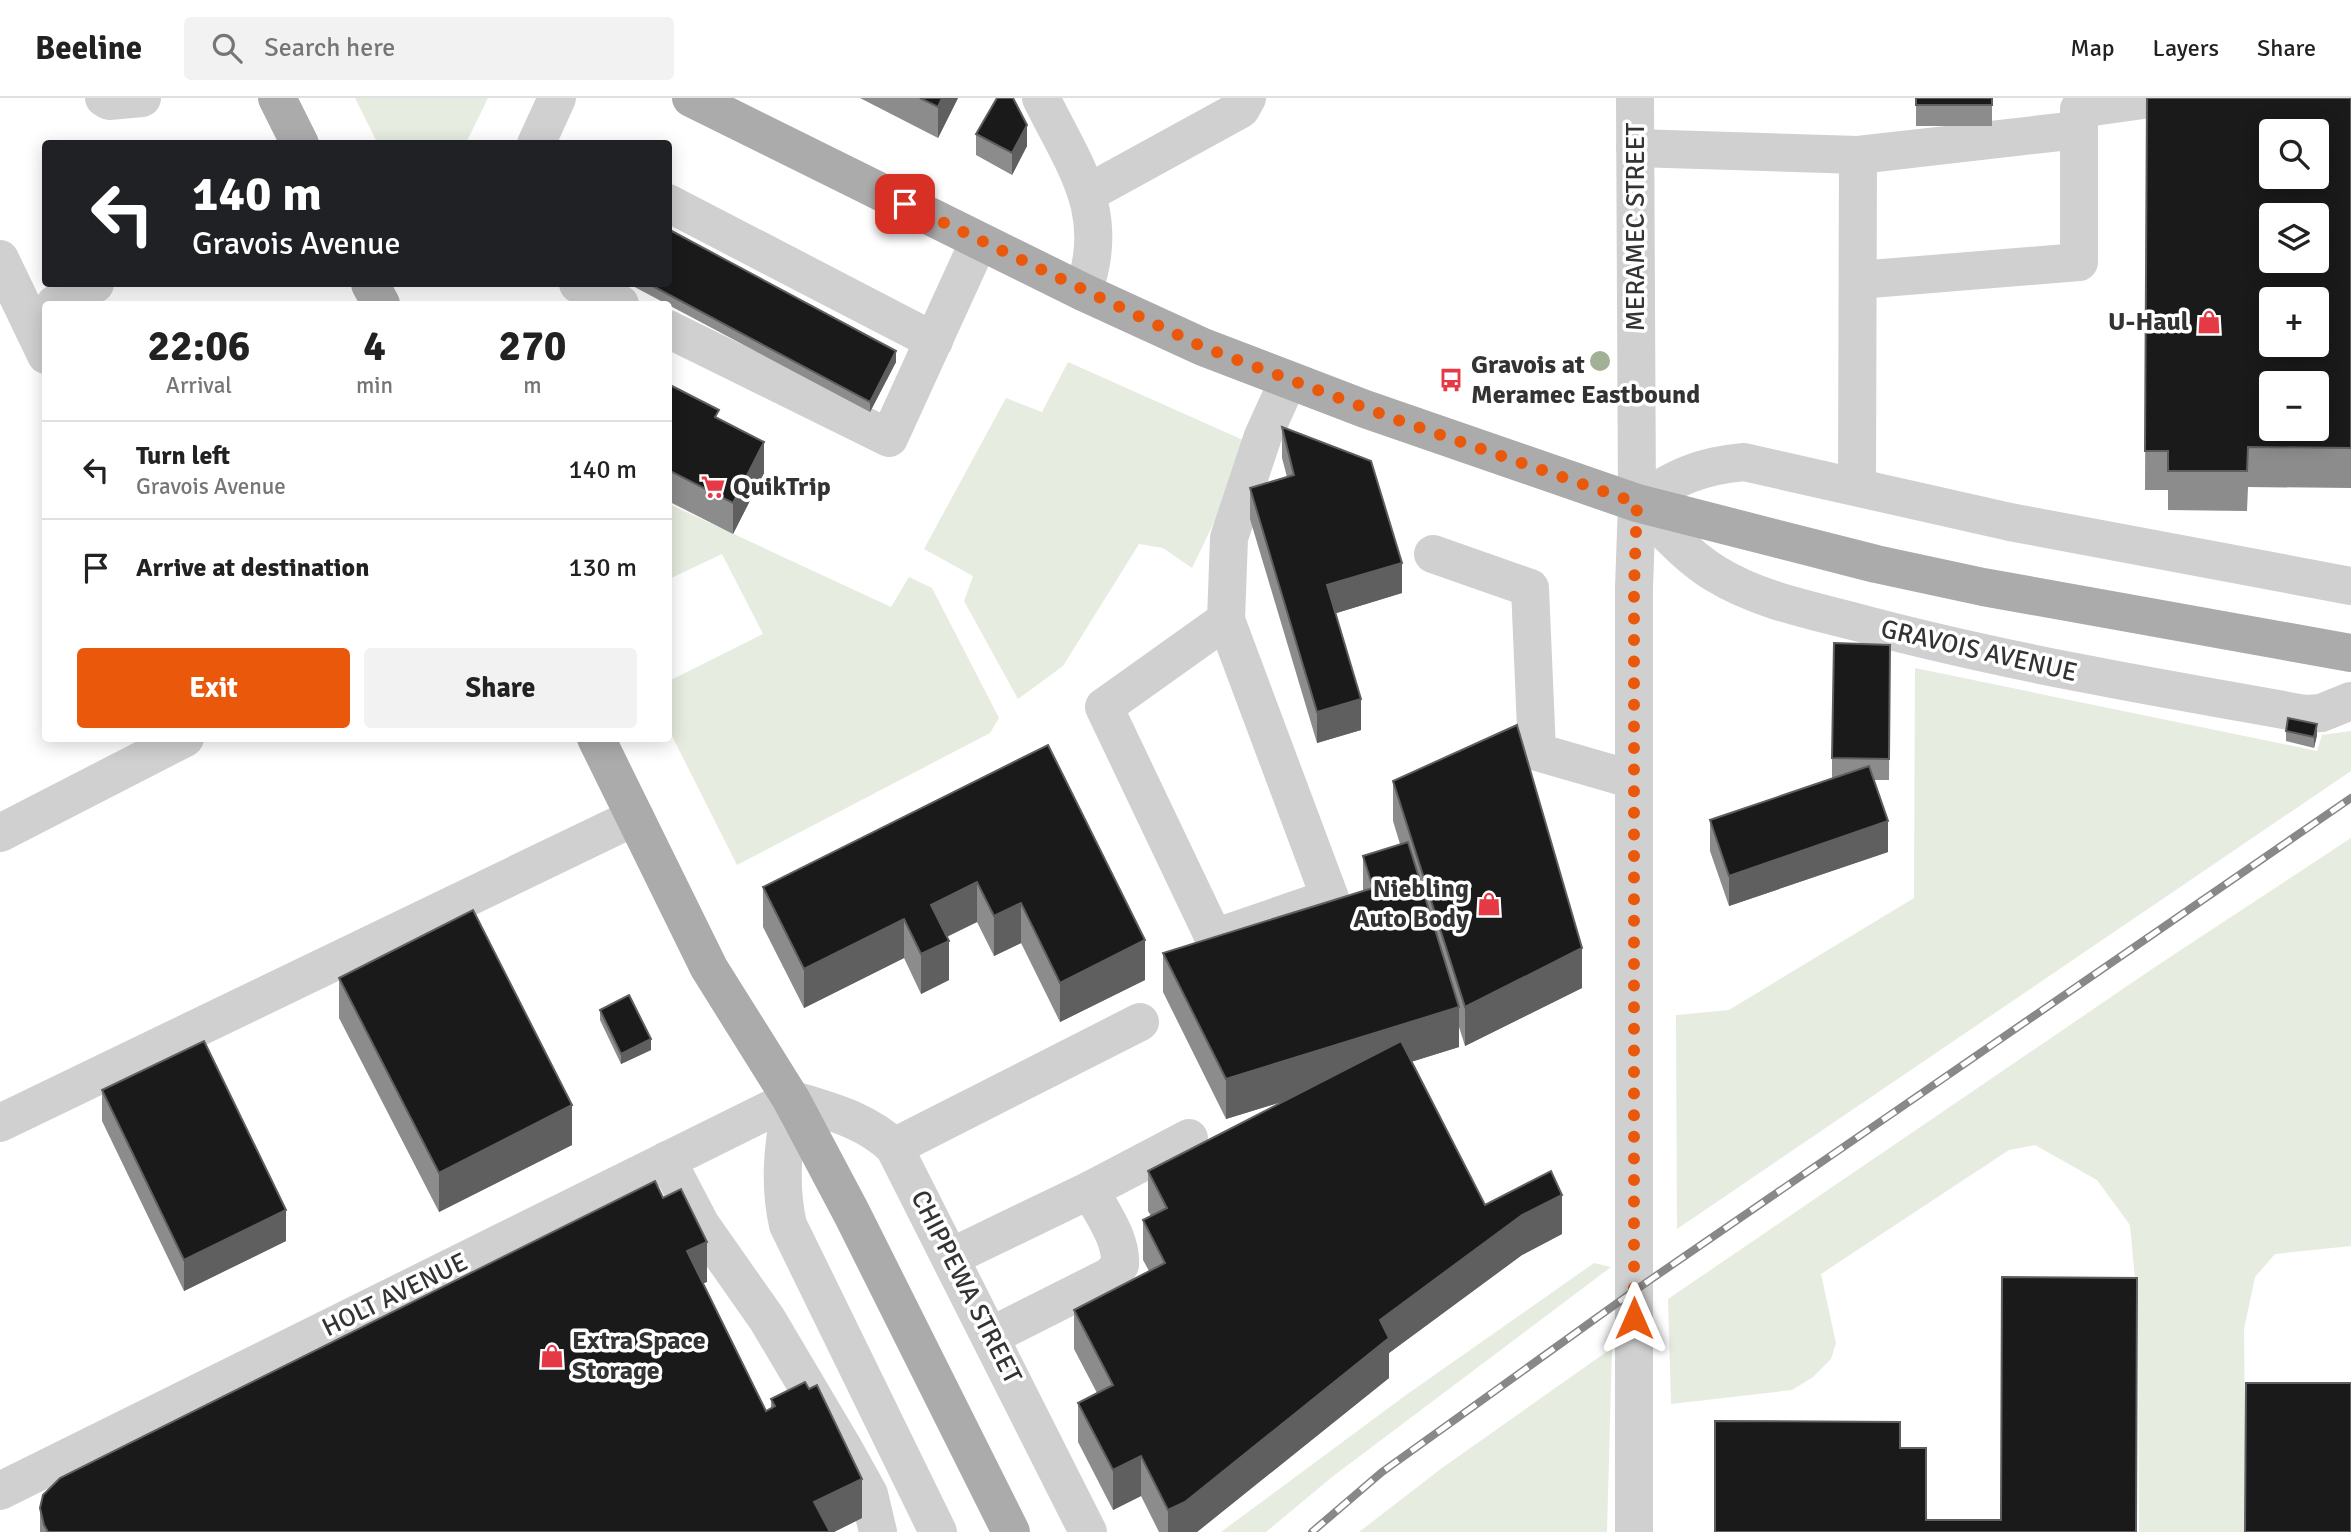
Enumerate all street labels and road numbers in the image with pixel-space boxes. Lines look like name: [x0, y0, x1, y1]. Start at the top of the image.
street label: MERAMEC STREET: [1620, 123, 1652, 331]
street label: GRAVOIS AVENUE: [1878, 613, 2080, 689]
street label: CHIPPEWA STREET: [904, 1185, 1029, 1389]
street label: HOLT AVENUE: [317, 1246, 473, 1344]

